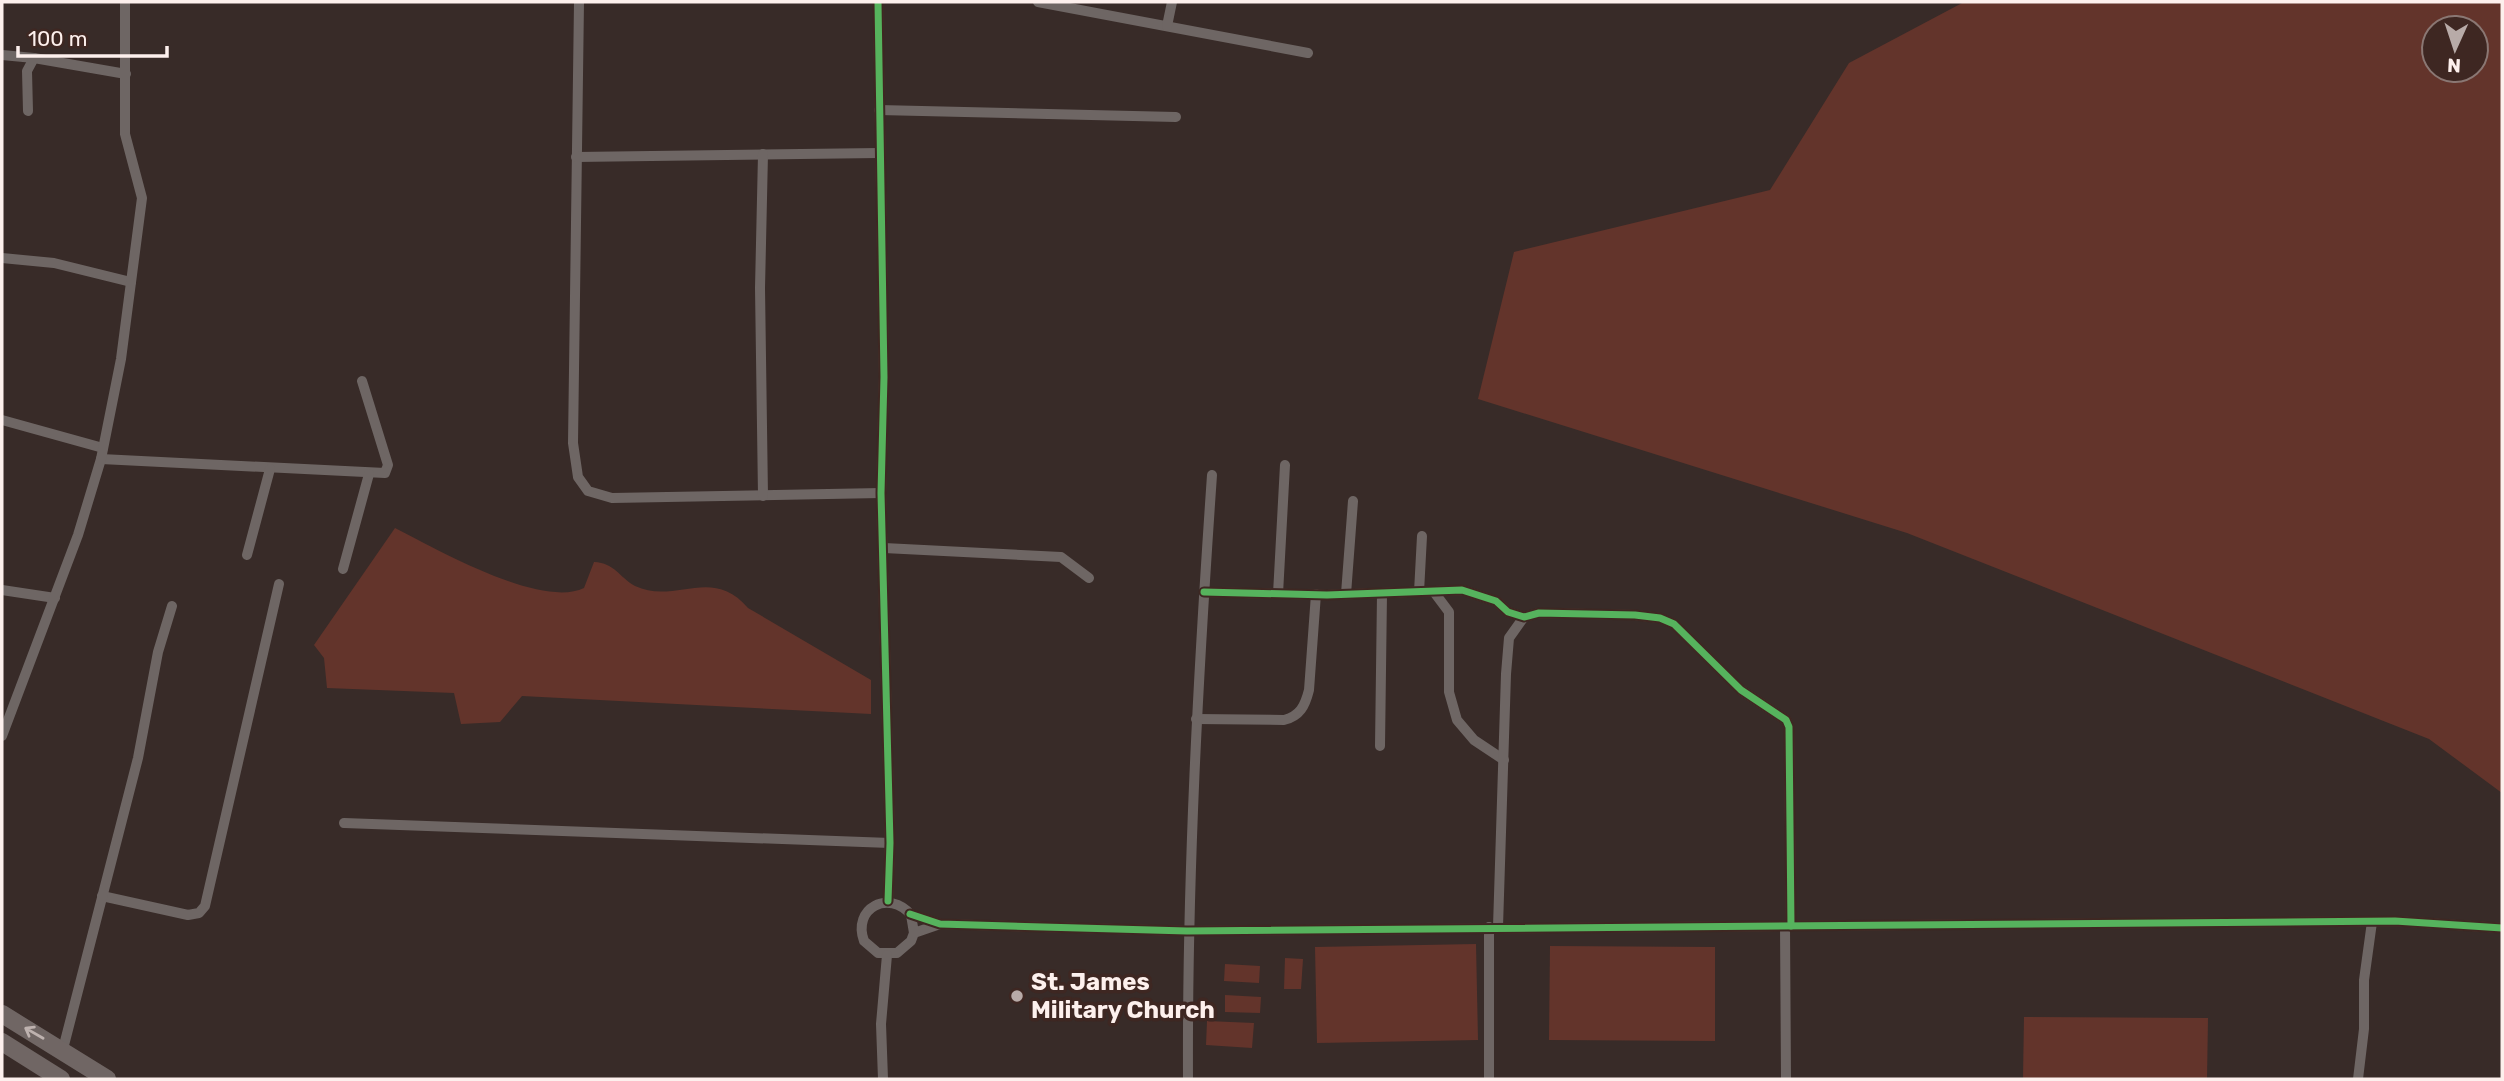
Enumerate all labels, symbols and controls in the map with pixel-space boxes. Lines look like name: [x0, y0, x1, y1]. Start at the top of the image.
scale bar: [18, 14, 166, 58]
north arrow: [2420, 14, 2490, 84]
text: 100 m: [28, 26, 87, 51]
text: N: [2447, 54, 2462, 77]
place label: St. James Military Church: [1031, 968, 1215, 1024]
marker: St. James Military Church: [1009, 988, 1025, 1004]
one-way arrow: [25, 1026, 45, 1040]

